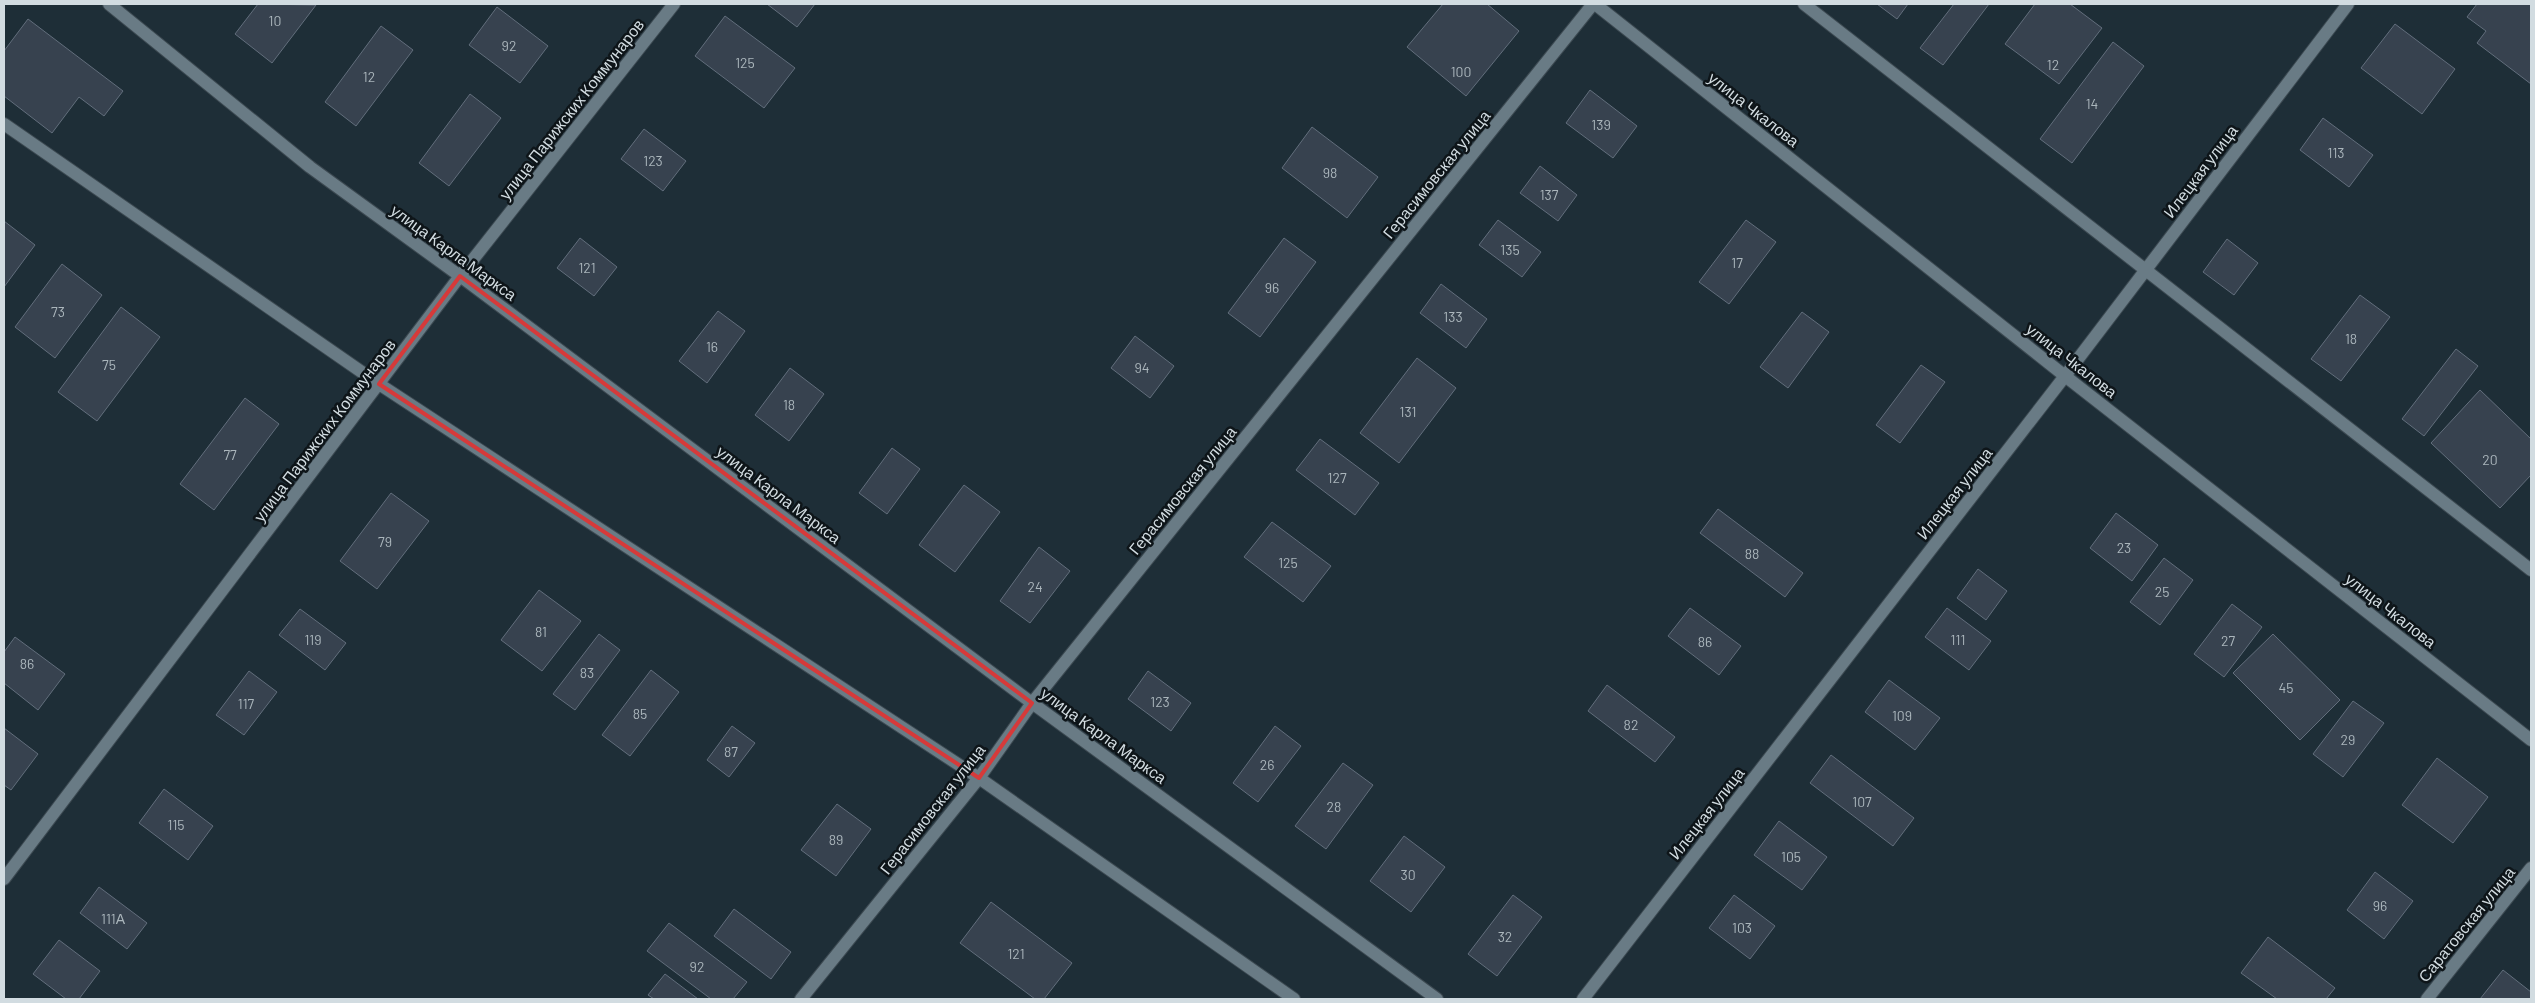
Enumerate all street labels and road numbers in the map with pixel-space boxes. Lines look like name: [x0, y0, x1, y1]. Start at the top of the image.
street label: улица Парижских Коммунаров: [495, 15, 647, 203]
street label: улица Чкалова: [1705, 68, 1803, 150]
street label: Герасимовская улица: [1378, 106, 1494, 242]
street label: Илецкая улица: [2159, 121, 2241, 221]
street label: улица Карла Маркса: [388, 200, 521, 304]
street label: улица Чкалова: [2023, 319, 2121, 401]
street label: улица Парижских Коммунаров: [249, 335, 399, 525]
street label: Герасимовская улица: [1124, 422, 1240, 558]
street label: улица Карла Маркса: [713, 441, 845, 547]
street label: Илецкая улица: [1912, 443, 1996, 543]
street label: улица Чкалова: [2342, 569, 2440, 651]
street label: улица Карла Маркса: [1038, 683, 1171, 787]
street label: Герасимовская улица: [875, 740, 989, 878]
street label: Илецкая улица: [1664, 763, 1748, 863]
street label: Саратовская улица: [2414, 863, 2518, 985]

